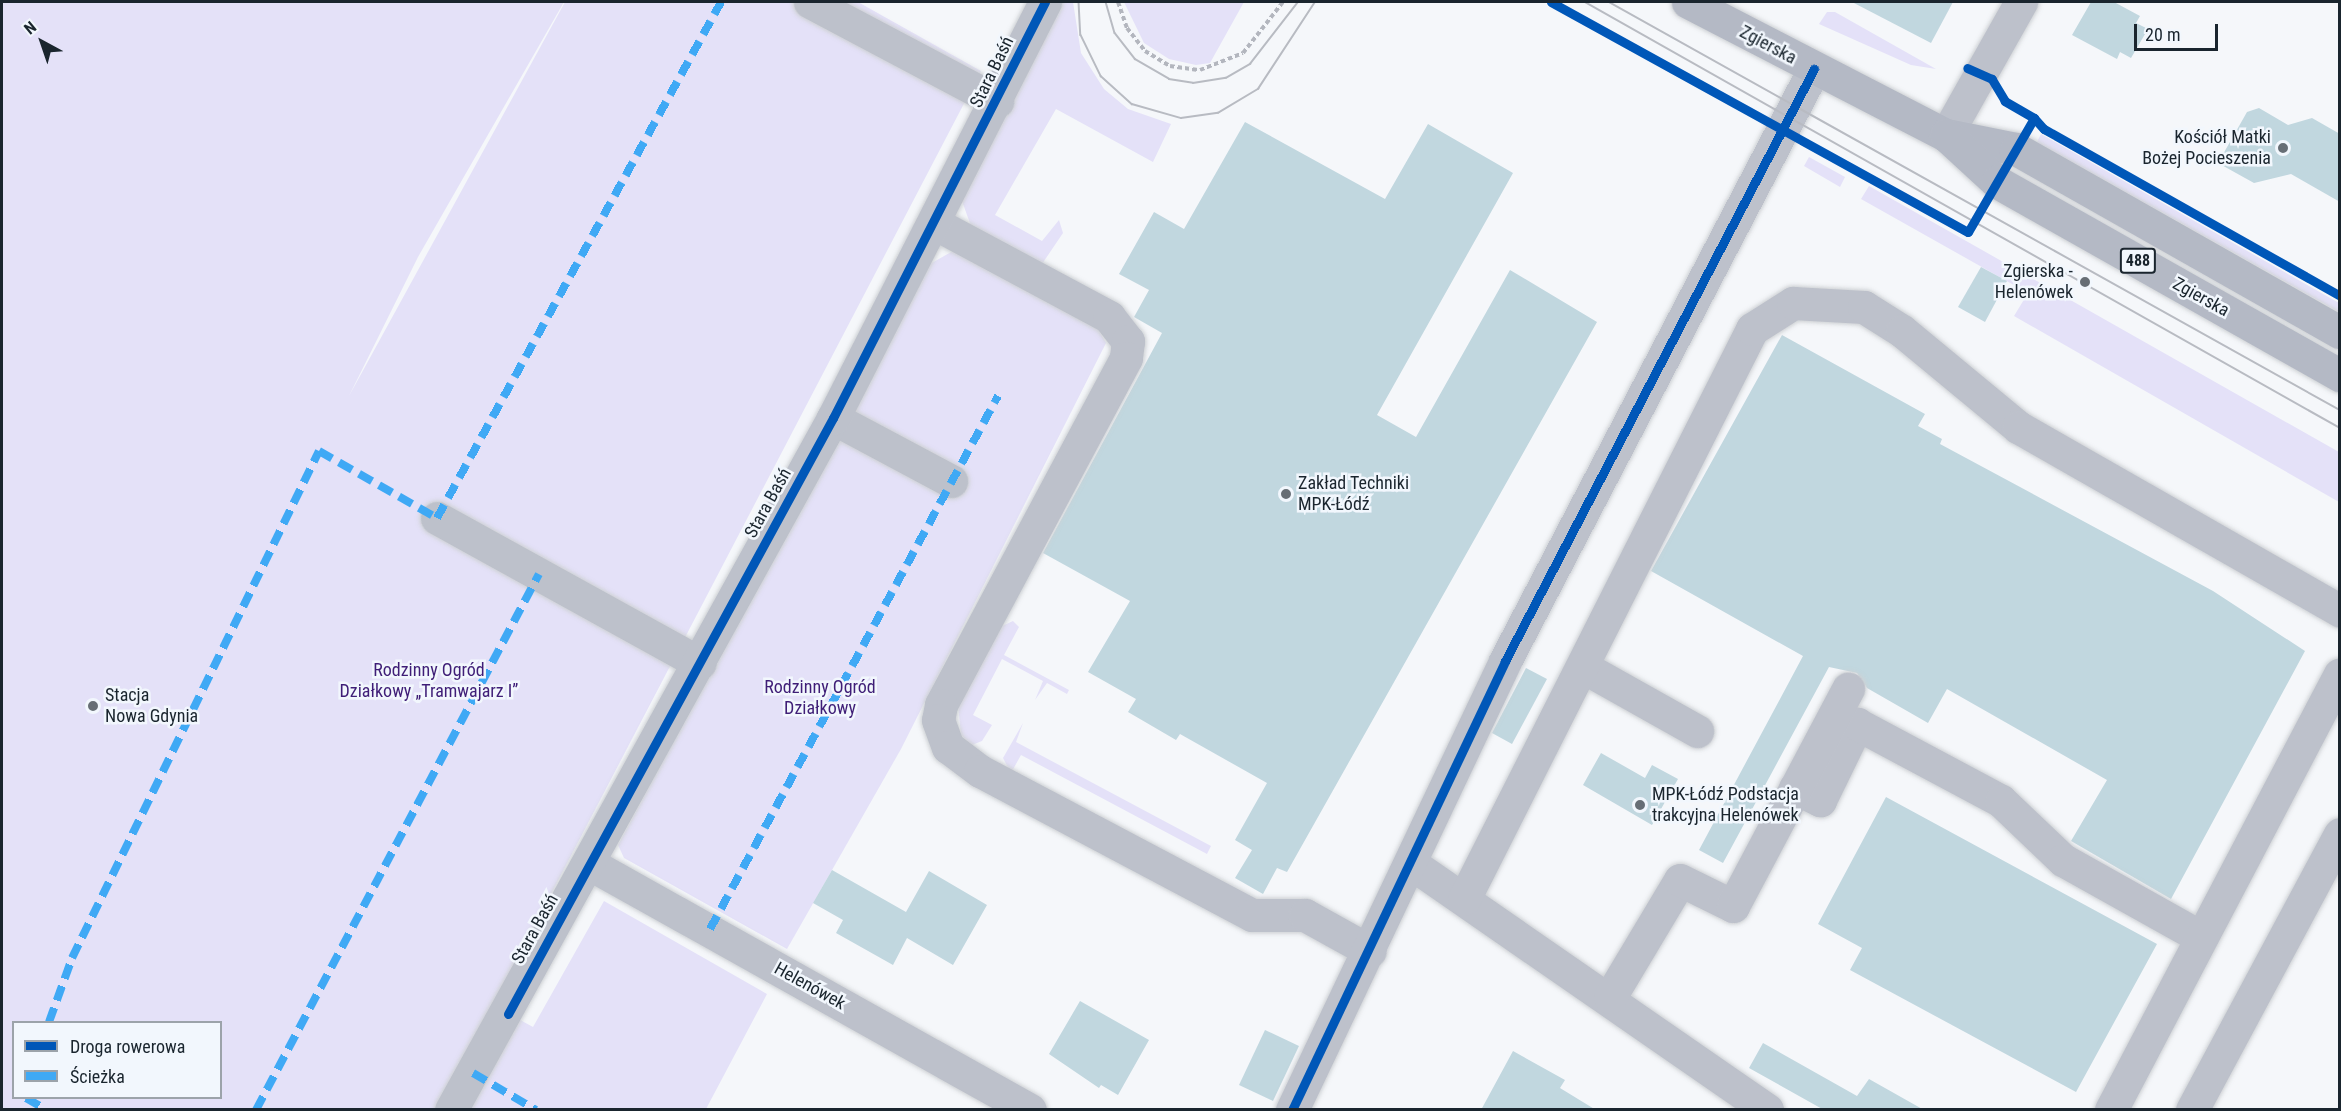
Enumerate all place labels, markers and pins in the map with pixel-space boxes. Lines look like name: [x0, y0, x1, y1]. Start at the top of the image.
place label: Kościół Matki Bożej Pocieszenia: [2142, 127, 2271, 170]
marker: Kościół Matki Bożej Pocieszenia: [2276, 141, 2290, 155]
place label: Zgierska - Helenówek: [1995, 261, 2073, 304]
marker: Zgierska - Helenówek: [2078, 275, 2092, 289]
place label: Zakład Techniki MPK-Łódź: [1298, 473, 1409, 516]
marker: Zakład Techniki MPK-Łódź: [1279, 487, 1293, 501]
place label: Stacja Nowa Gdynia: [105, 685, 198, 728]
marker: Stacja Nowa Gdynia: [86, 699, 100, 713]
place label: MPK-Łódź Podstacja trakcyjna Helenówek: [1652, 784, 1799, 826]
marker: MPK-Łódź Podstacja trakcyjna Helenówek: [1633, 798, 1647, 812]

